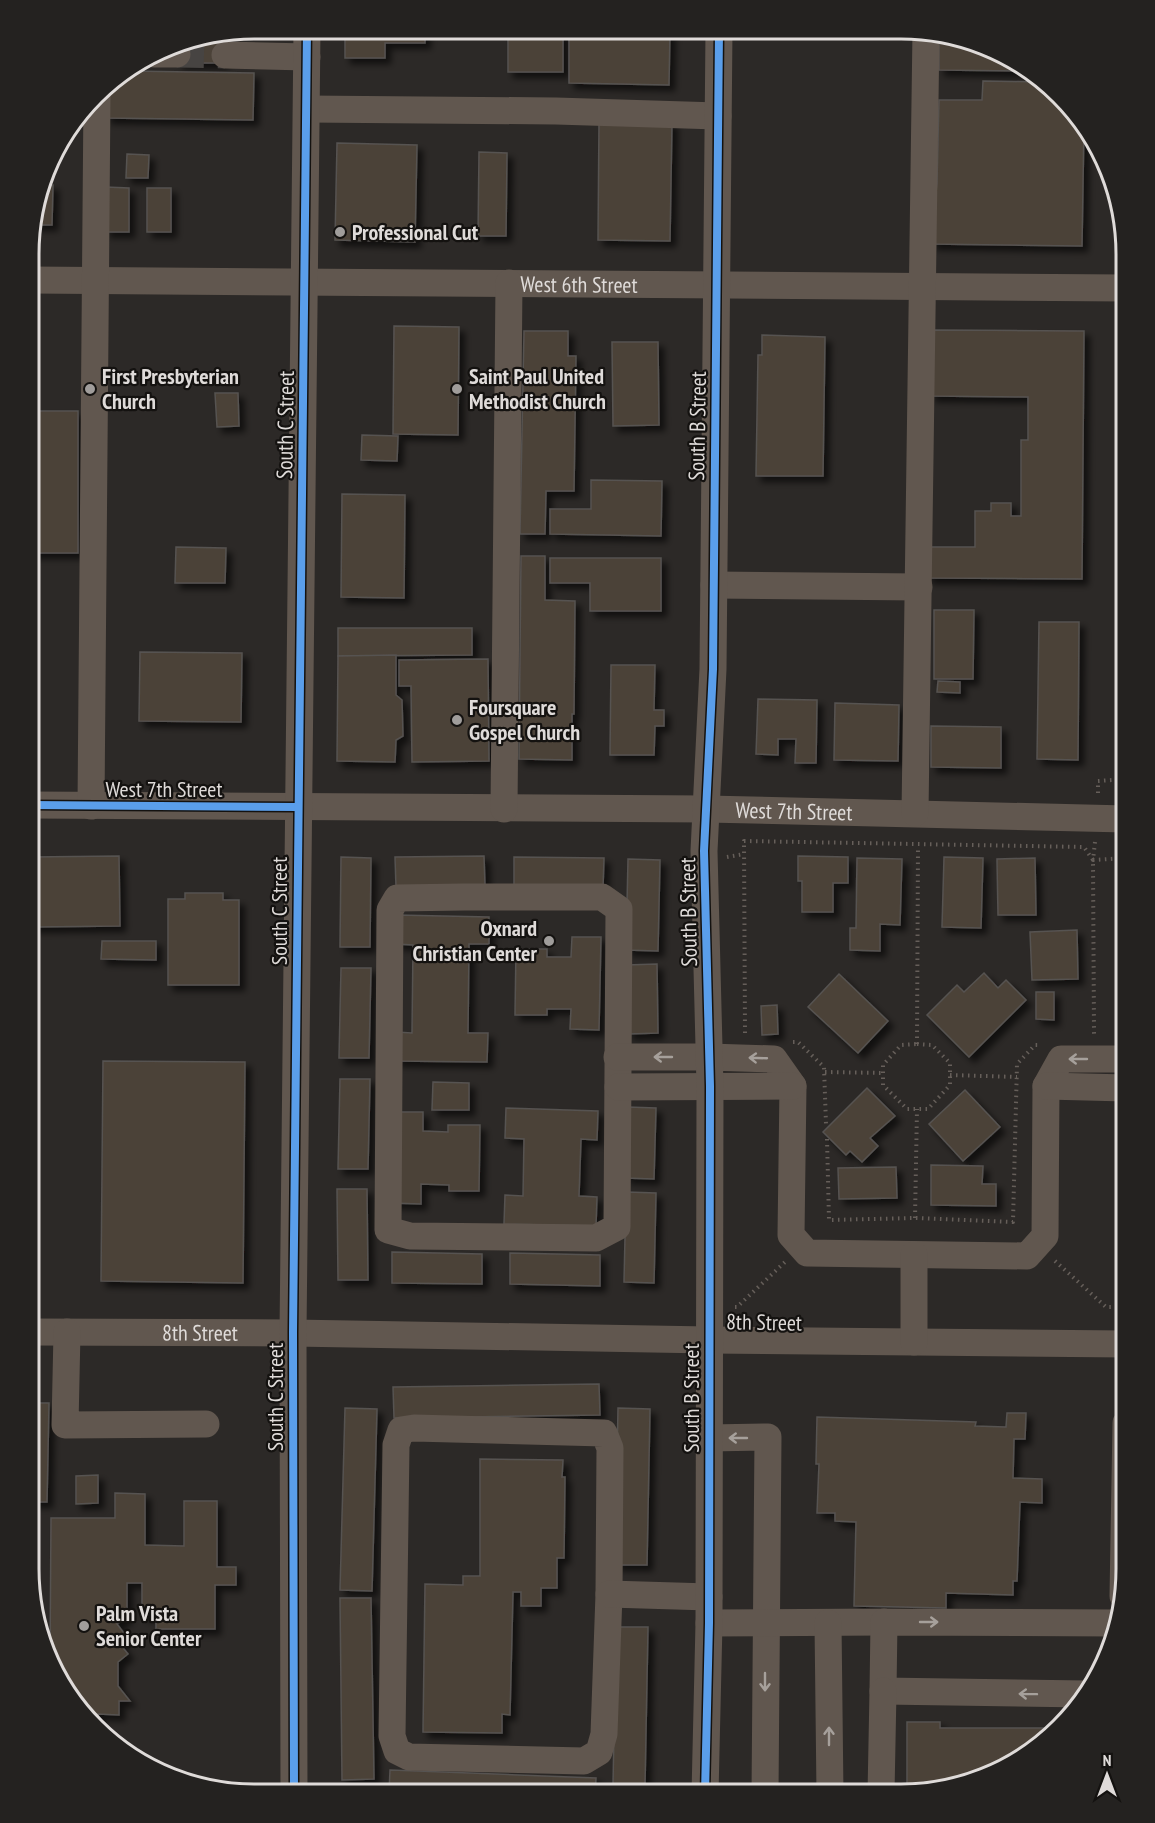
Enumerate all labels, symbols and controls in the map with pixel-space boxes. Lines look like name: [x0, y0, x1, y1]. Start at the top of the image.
place label: Professional Cut: [352, 218, 479, 246]
marker: Professional Cut: [333, 225, 347, 239]
street label: West 6th Street: [520, 270, 638, 299]
place label: First Presbyterian Church: [102, 362, 239, 415]
place label: Saint Paul United Methodist Church: [469, 362, 606, 415]
street label: South C Street: [270, 371, 300, 479]
street label: South B Street: [682, 371, 712, 481]
marker: First Presbyterian Church: [83, 382, 97, 396]
marker: Saint Paul United Methodist Church: [450, 382, 464, 396]
place label: Foursquare Gospel Church: [469, 693, 580, 746]
marker: Foursquare Gospel Church: [450, 713, 464, 727]
street label: West 7th Street: [106, 775, 222, 803]
street label: West 7th Street: [735, 796, 853, 826]
street label: South C Street: [265, 857, 293, 965]
street label: South B Street: [673, 857, 703, 967]
place label: Oxnard Christian Center: [412, 914, 538, 967]
marker: Oxnard Christian Center: [542, 934, 556, 948]
one-way arrow: [654, 1051, 674, 1063]
one-way arrow: [748, 1053, 768, 1064]
one-way arrow: [1069, 1053, 1089, 1065]
street label: 8th Street: [726, 1307, 802, 1337]
street label: 8th Street: [162, 1319, 238, 1347]
street label: South C Street: [261, 1343, 289, 1451]
street label: South B Street: [677, 1343, 705, 1453]
one-way arrow: [729, 1432, 749, 1444]
place label: Palm Vista Senior Center: [96, 1599, 202, 1652]
one-way arrow: [918, 1617, 938, 1628]
marker: Palm Vista Senior Center: [77, 1619, 91, 1633]
one-way arrow: [759, 1671, 771, 1691]
one-way arrow: [1019, 1688, 1039, 1699]
one-way arrow: [823, 1726, 835, 1746]
north arrow: [1077, 1745, 1137, 1805]
text: N: [1103, 1750, 1111, 1770]

